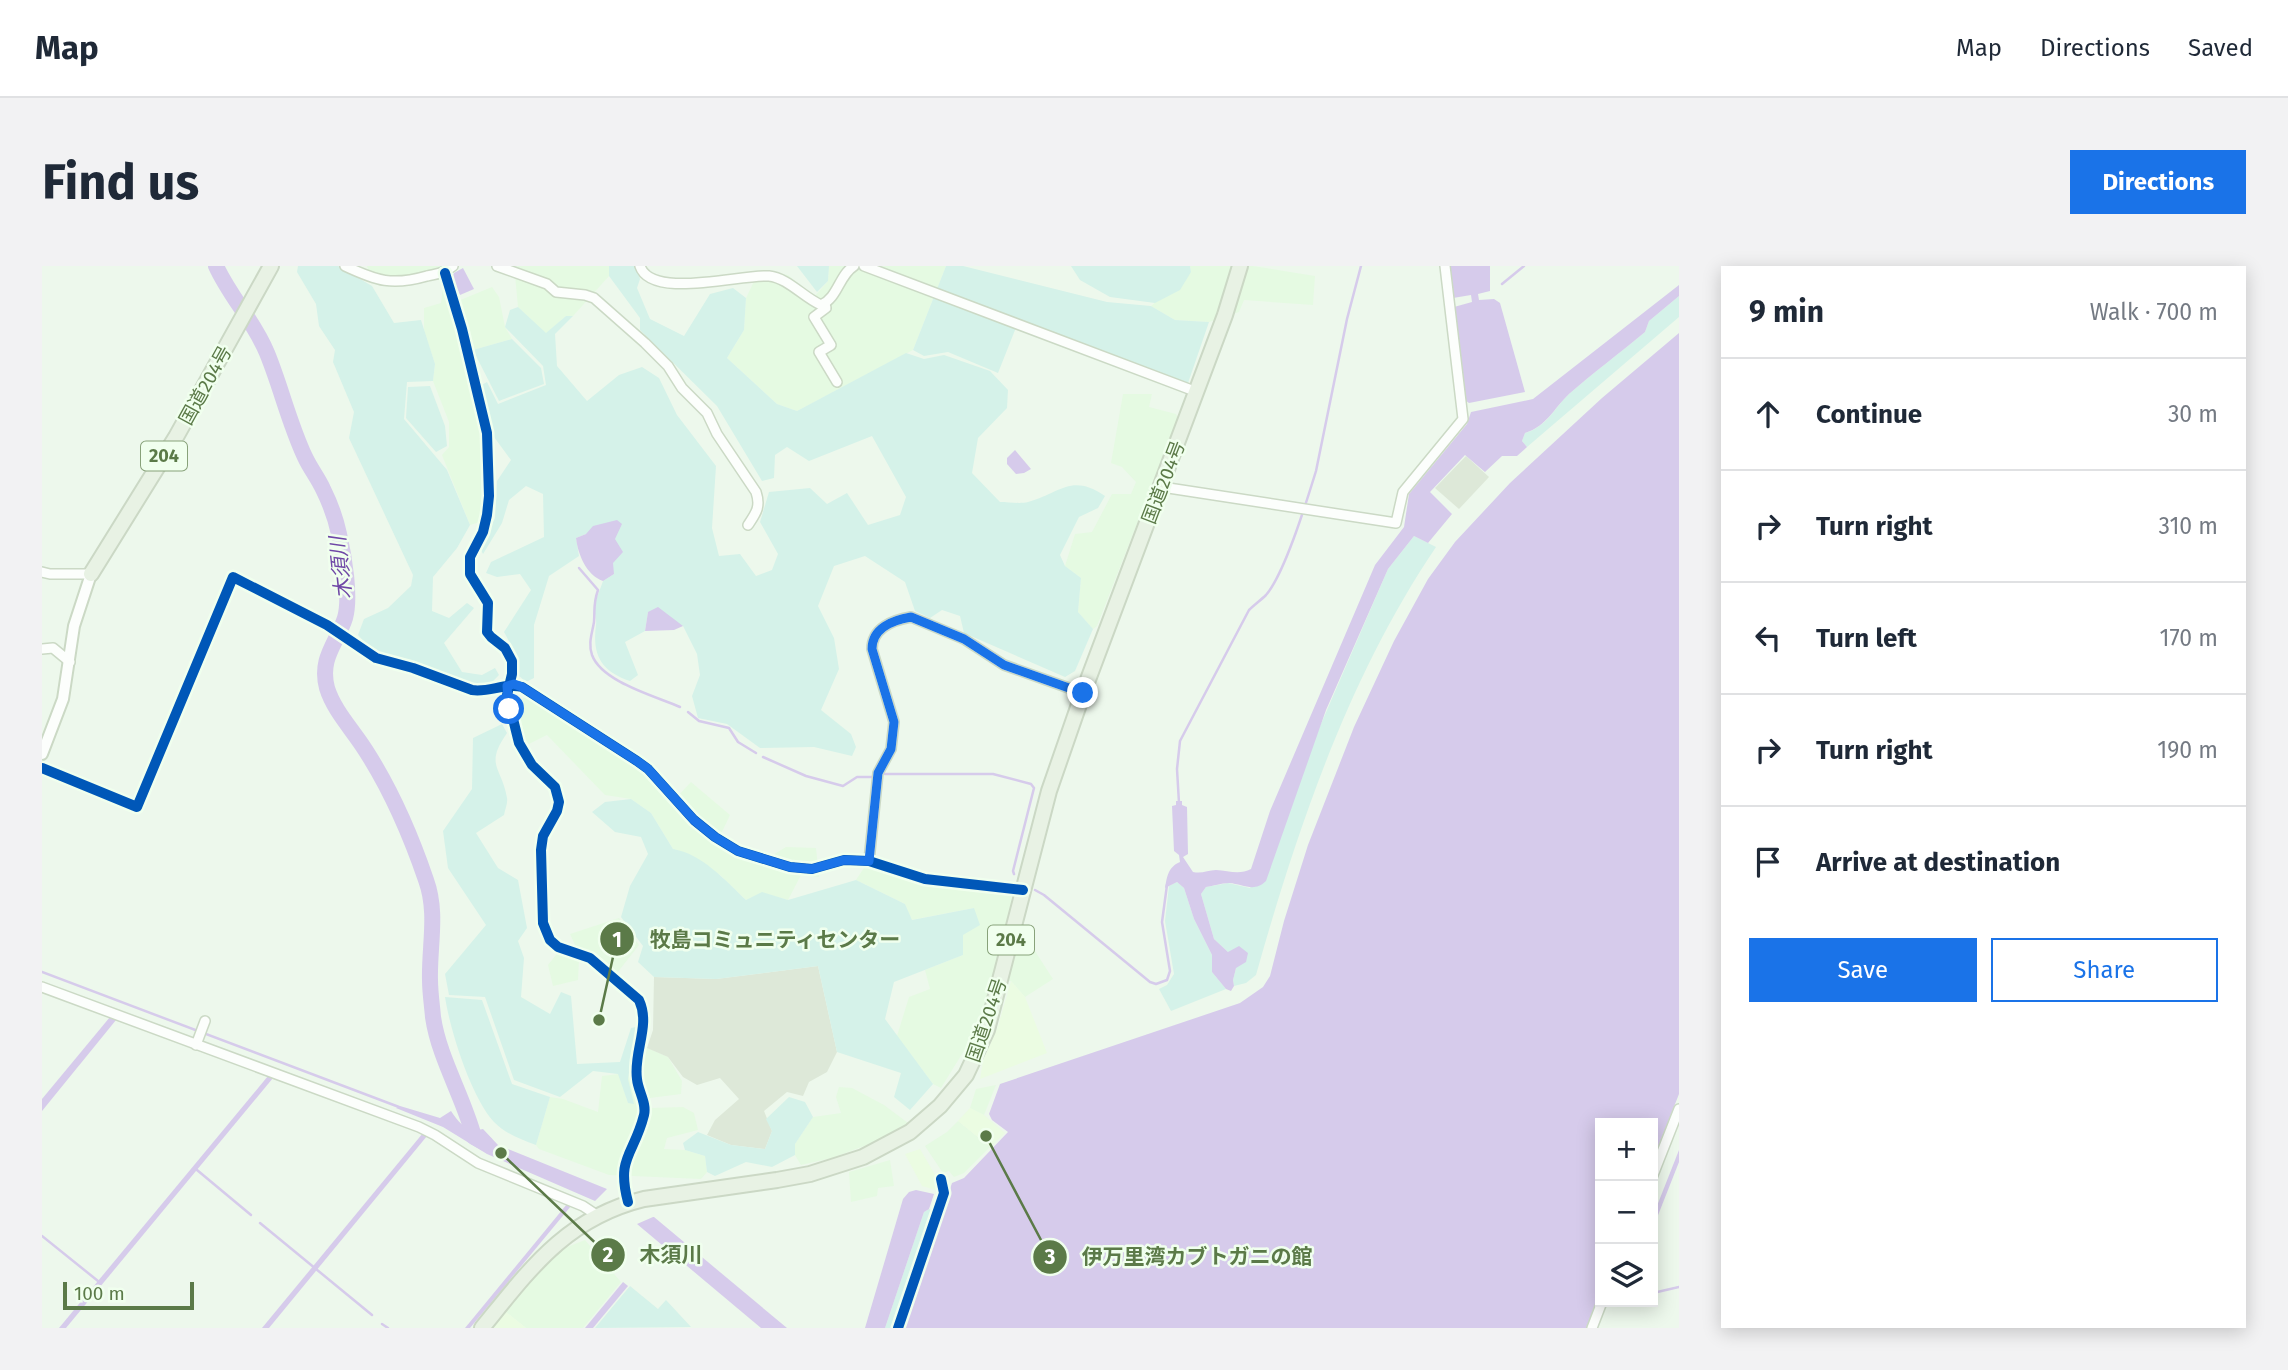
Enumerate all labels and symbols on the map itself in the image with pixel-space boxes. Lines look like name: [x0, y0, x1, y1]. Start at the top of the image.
street label: 国道204号: [174, 342, 237, 429]
street label: 国道204号: [1137, 437, 1190, 527]
road number: 204: [141, 442, 187, 470]
water label: 木須川: [325, 533, 357, 601]
route end: [1067, 677, 1098, 708]
route start: [493, 693, 524, 724]
callout: 牧島コミュニティセンター: [600, 918, 915, 960]
road number: 204: [988, 926, 1034, 954]
text: 1: [612, 927, 622, 953]
text: 牧島コミュニティセンター: [650, 927, 900, 953]
street label: 国道204号: [961, 975, 1012, 1065]
callout: 木須川: [590, 1234, 716, 1276]
callout: 伊万里湾カブトガニの館: [1032, 1236, 1326, 1278]
text: 2: [603, 1242, 614, 1268]
text: 木須川: [640, 1242, 703, 1268]
text: 3: [1044, 1244, 1056, 1270]
text: 伊万里湾カブトガニの館: [1082, 1244, 1313, 1270]
scale bar: [63, 1279, 194, 1311]

